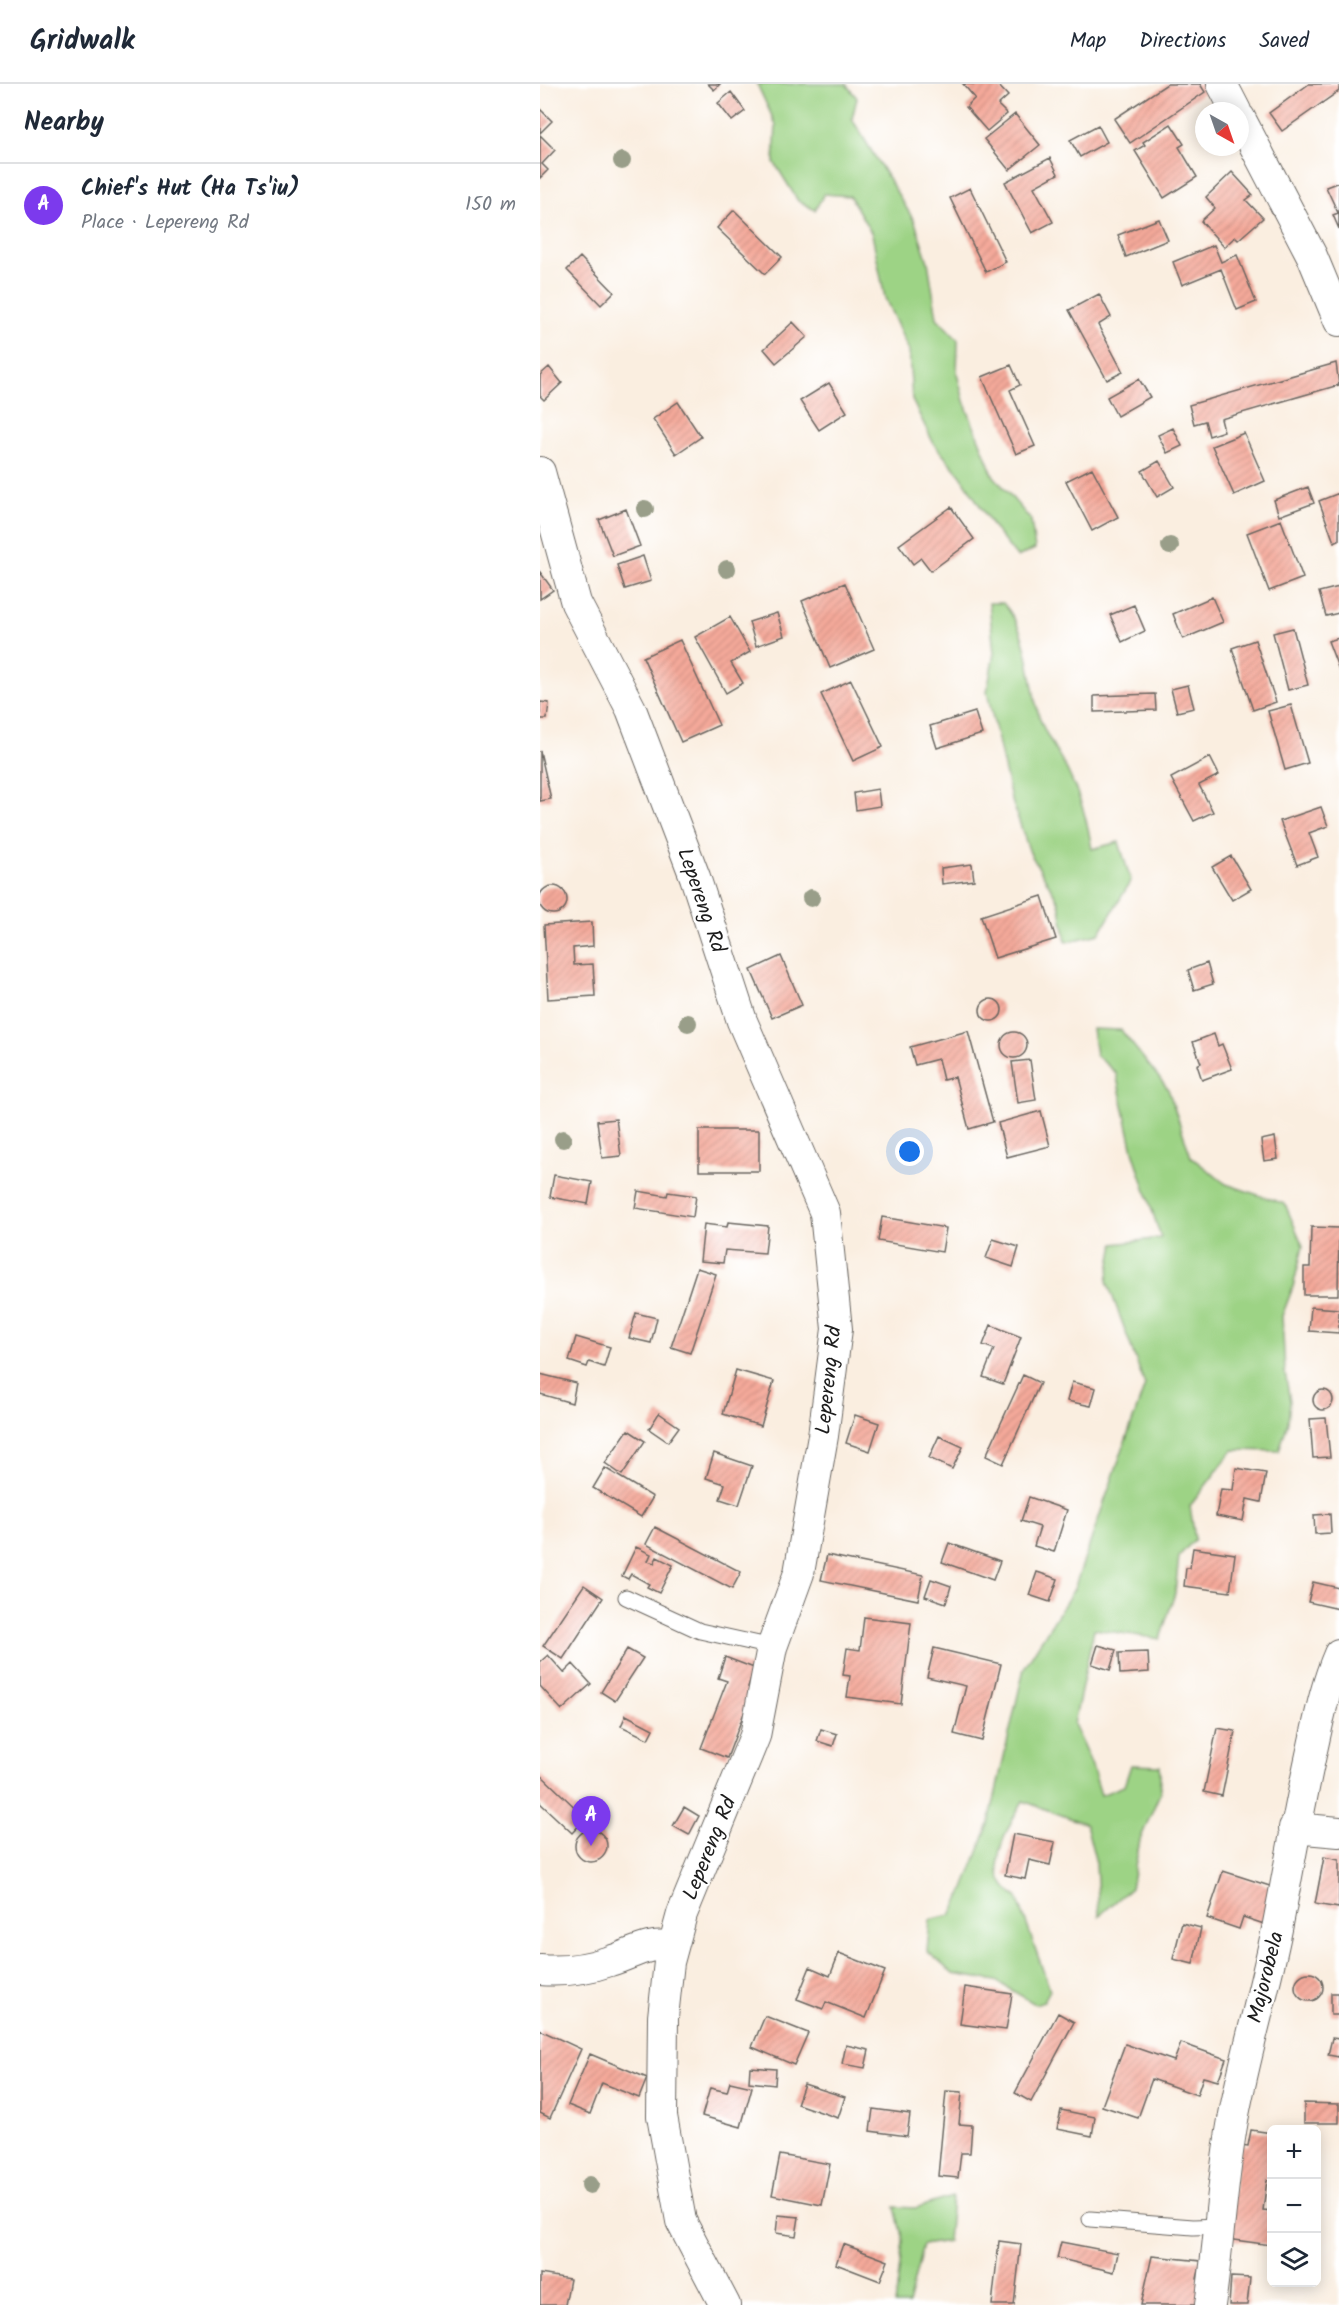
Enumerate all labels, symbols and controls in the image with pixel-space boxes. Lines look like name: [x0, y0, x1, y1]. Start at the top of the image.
text: Gridwalk: [30, 19, 135, 64]
text: Map: [1070, 25, 1106, 58]
text: Directions: [1139, 25, 1226, 58]
text: Saved: [1259, 25, 1309, 58]
text: Nearby: [24, 102, 104, 144]
north arrow: [1195, 102, 1249, 156]
text: Chief's Hut (Ha Ts'iu): [81, 172, 300, 207]
text: A: [37, 189, 50, 221]
text: 150 m: [465, 189, 516, 221]
text: Place · Lepereng Rd: [81, 207, 249, 239]
street label: Lepereng Rd: [667, 844, 734, 958]
your location: [895, 1137, 924, 1166]
street label: Lepereng Rd: [807, 1324, 852, 1436]
street label: Lepereng Rd: [675, 1791, 746, 1905]
pin: A: [572, 1796, 610, 1846]
street label: Majorobela: [1239, 1928, 1294, 2027]
map controls: [1267, 2125, 1321, 2287]
button: +: [1267, 2125, 1321, 2179]
button: −: [1267, 2179, 1321, 2233]
button: layers: [1267, 2233, 1321, 2287]

